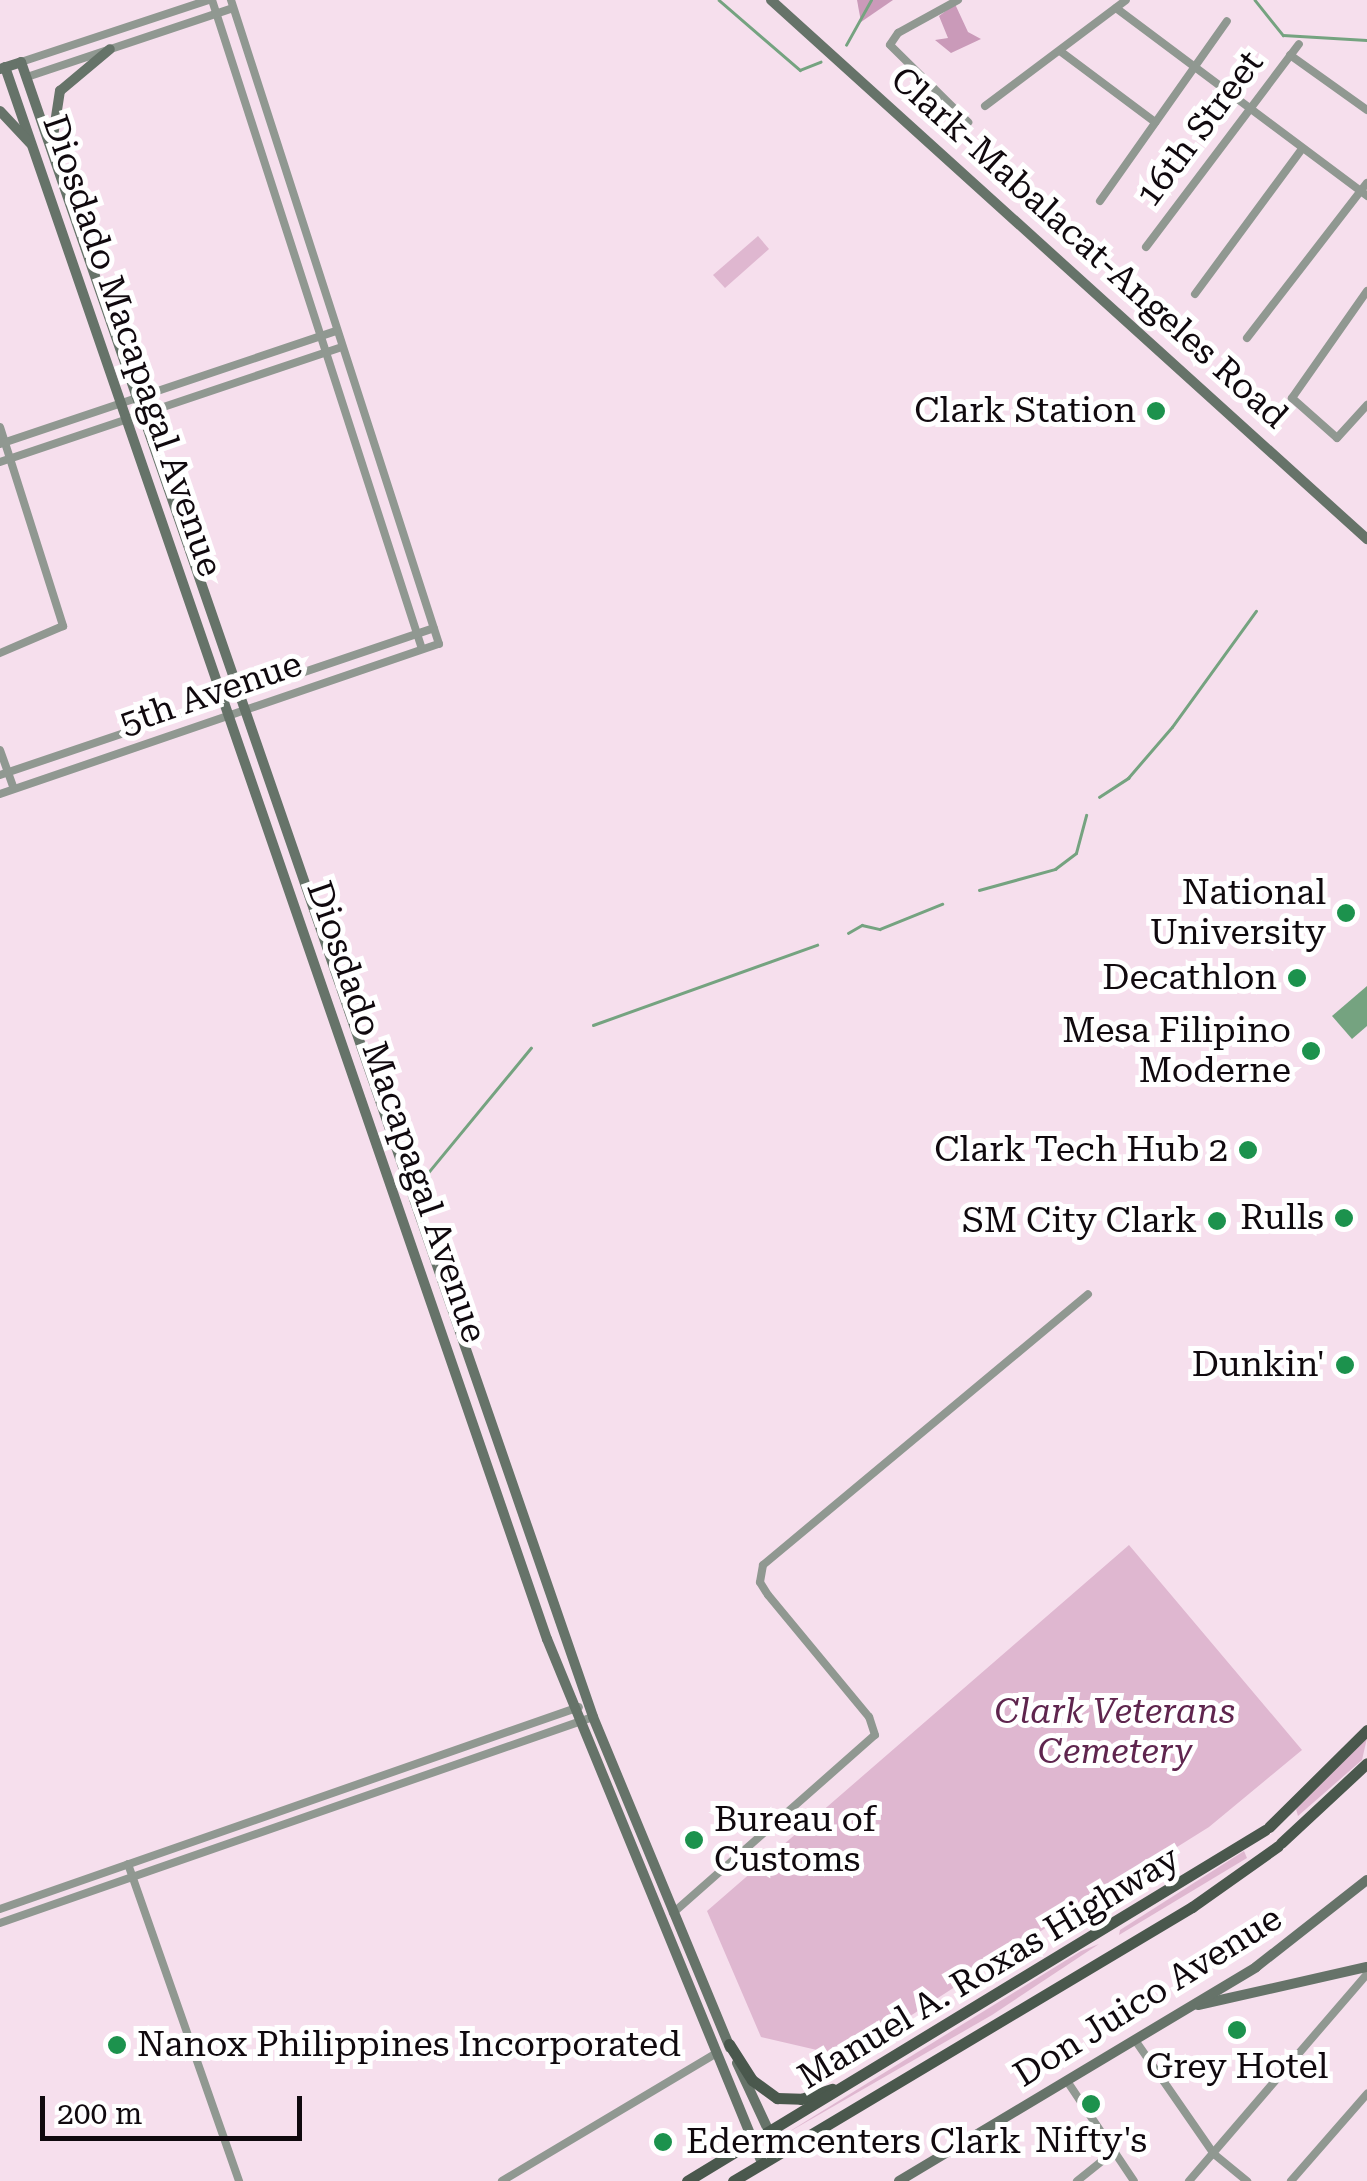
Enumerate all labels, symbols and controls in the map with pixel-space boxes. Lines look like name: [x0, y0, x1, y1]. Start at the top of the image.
street label: 16th Street: [1128, 43, 1272, 215]
street label: Clark-Mabalacat-Angeles Road: [882, 59, 1296, 437]
street label: Diosdado Macapagal Avenue: [33, 110, 231, 582]
place label: Clark Station: [914, 390, 1136, 432]
marker: Clark Station: [1145, 400, 1167, 422]
street label: 5th Avenue: [115, 643, 307, 745]
place label: National University: [1150, 872, 1326, 954]
street label: Diosdado Macapagal Avenue: [297, 876, 495, 1348]
marker: National University: [1335, 902, 1357, 924]
place label: Decathlon: [1102, 957, 1277, 999]
marker: Decathlon: [1286, 967, 1308, 989]
place label: Mesa Filipino Moderne: [1062, 1010, 1291, 1092]
marker: Mesa Filipino Moderne: [1300, 1040, 1322, 1062]
place label: Clark Tech Hub 2: [934, 1129, 1228, 1171]
marker: Clark Tech Hub 2: [1237, 1139, 1259, 1161]
place label: Rulls: [1240, 1197, 1324, 1239]
place label: SM City Clark: [962, 1200, 1197, 1242]
marker: Rulls: [1333, 1207, 1355, 1229]
marker: SM City Clark: [1206, 1210, 1228, 1232]
place label: Dunkin': [1192, 1344, 1325, 1386]
marker: Dunkin': [1334, 1354, 1356, 1376]
park label: Clark Veterans Cemetery: [995, 1691, 1235, 1773]
place label: Bureau of Customs: [714, 1799, 876, 1881]
marker: Bureau of Customs: [683, 1829, 705, 1851]
street label: Manuel A. Roxas Highway: [791, 1837, 1187, 2099]
street label: Don Juico Avenue: [1006, 1898, 1290, 2096]
marker: Grey Hotel: [1226, 2019, 1248, 2041]
place label: Nanox Philippines Incorporated: [137, 2024, 681, 2066]
marker: Nanox Philippines Incorporated: [106, 2034, 128, 2056]
place label: Grey Hotel: [1146, 2046, 1328, 2088]
scale bar: [45, 2076, 308, 2138]
marker: Nifty's: [1080, 2093, 1102, 2115]
text: 200 m: [57, 2096, 142, 2131]
place label: Nifty's: [1035, 2120, 1147, 2162]
place label: Edermcenters Clark: [686, 2121, 1021, 2163]
marker: Edermcenters Clark: [650, 2129, 676, 2155]

